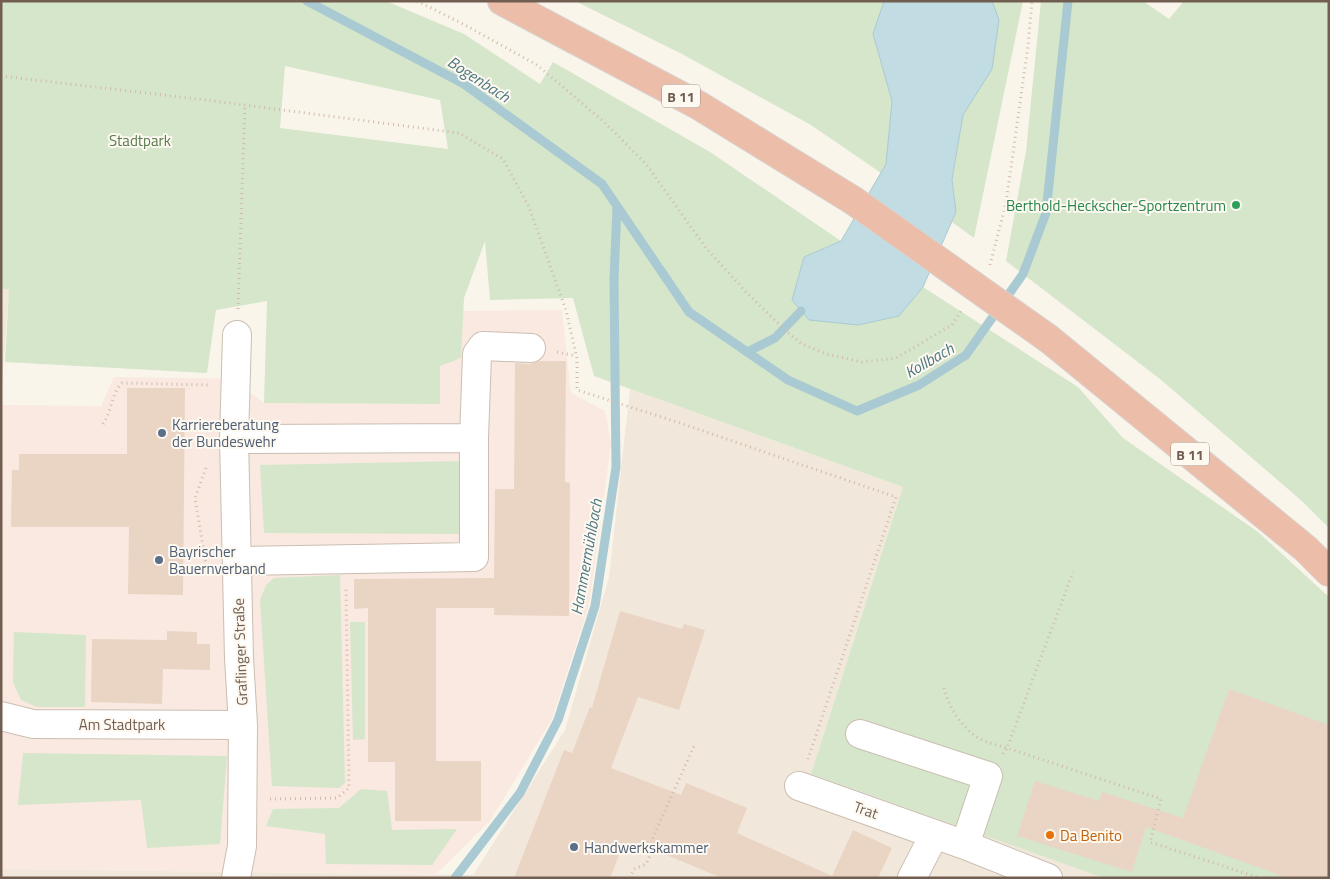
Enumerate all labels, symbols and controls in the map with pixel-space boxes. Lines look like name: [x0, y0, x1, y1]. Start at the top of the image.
water label: Bogenbach: [443, 50, 516, 109]
road number: B 11: [662, 84, 700, 108]
park label: Stadtpark: [109, 129, 171, 152]
place label: Berthold-Heckscher-Sportzentrum: [1006, 194, 1226, 217]
marker: Berthold-Heckscher-Sportzentrum: [1230, 199, 1242, 211]
water label: Kollbach: [900, 336, 959, 384]
place label: Karriereberatung der Bundeswehr: [172, 413, 279, 453]
marker: Karriereberatung der Bundeswehr: [156, 427, 168, 439]
road number: B 11: [1171, 442, 1209, 466]
water label: Hammermühlbach: [564, 496, 608, 617]
place label: Bayrischer Bauernverband: [169, 540, 266, 580]
marker: Bayrischer Bauernverband: [153, 554, 165, 566]
street label: Graflinger Straße: [227, 598, 253, 706]
street label: Am Stadtpark: [79, 713, 165, 736]
street label: Trat: [851, 795, 882, 825]
place label: Da Benito: [1060, 824, 1122, 847]
marker: Da Benito: [1044, 829, 1056, 841]
place label: Handwerkskammer: [584, 836, 708, 859]
marker: Handwerkskammer: [568, 841, 580, 853]

